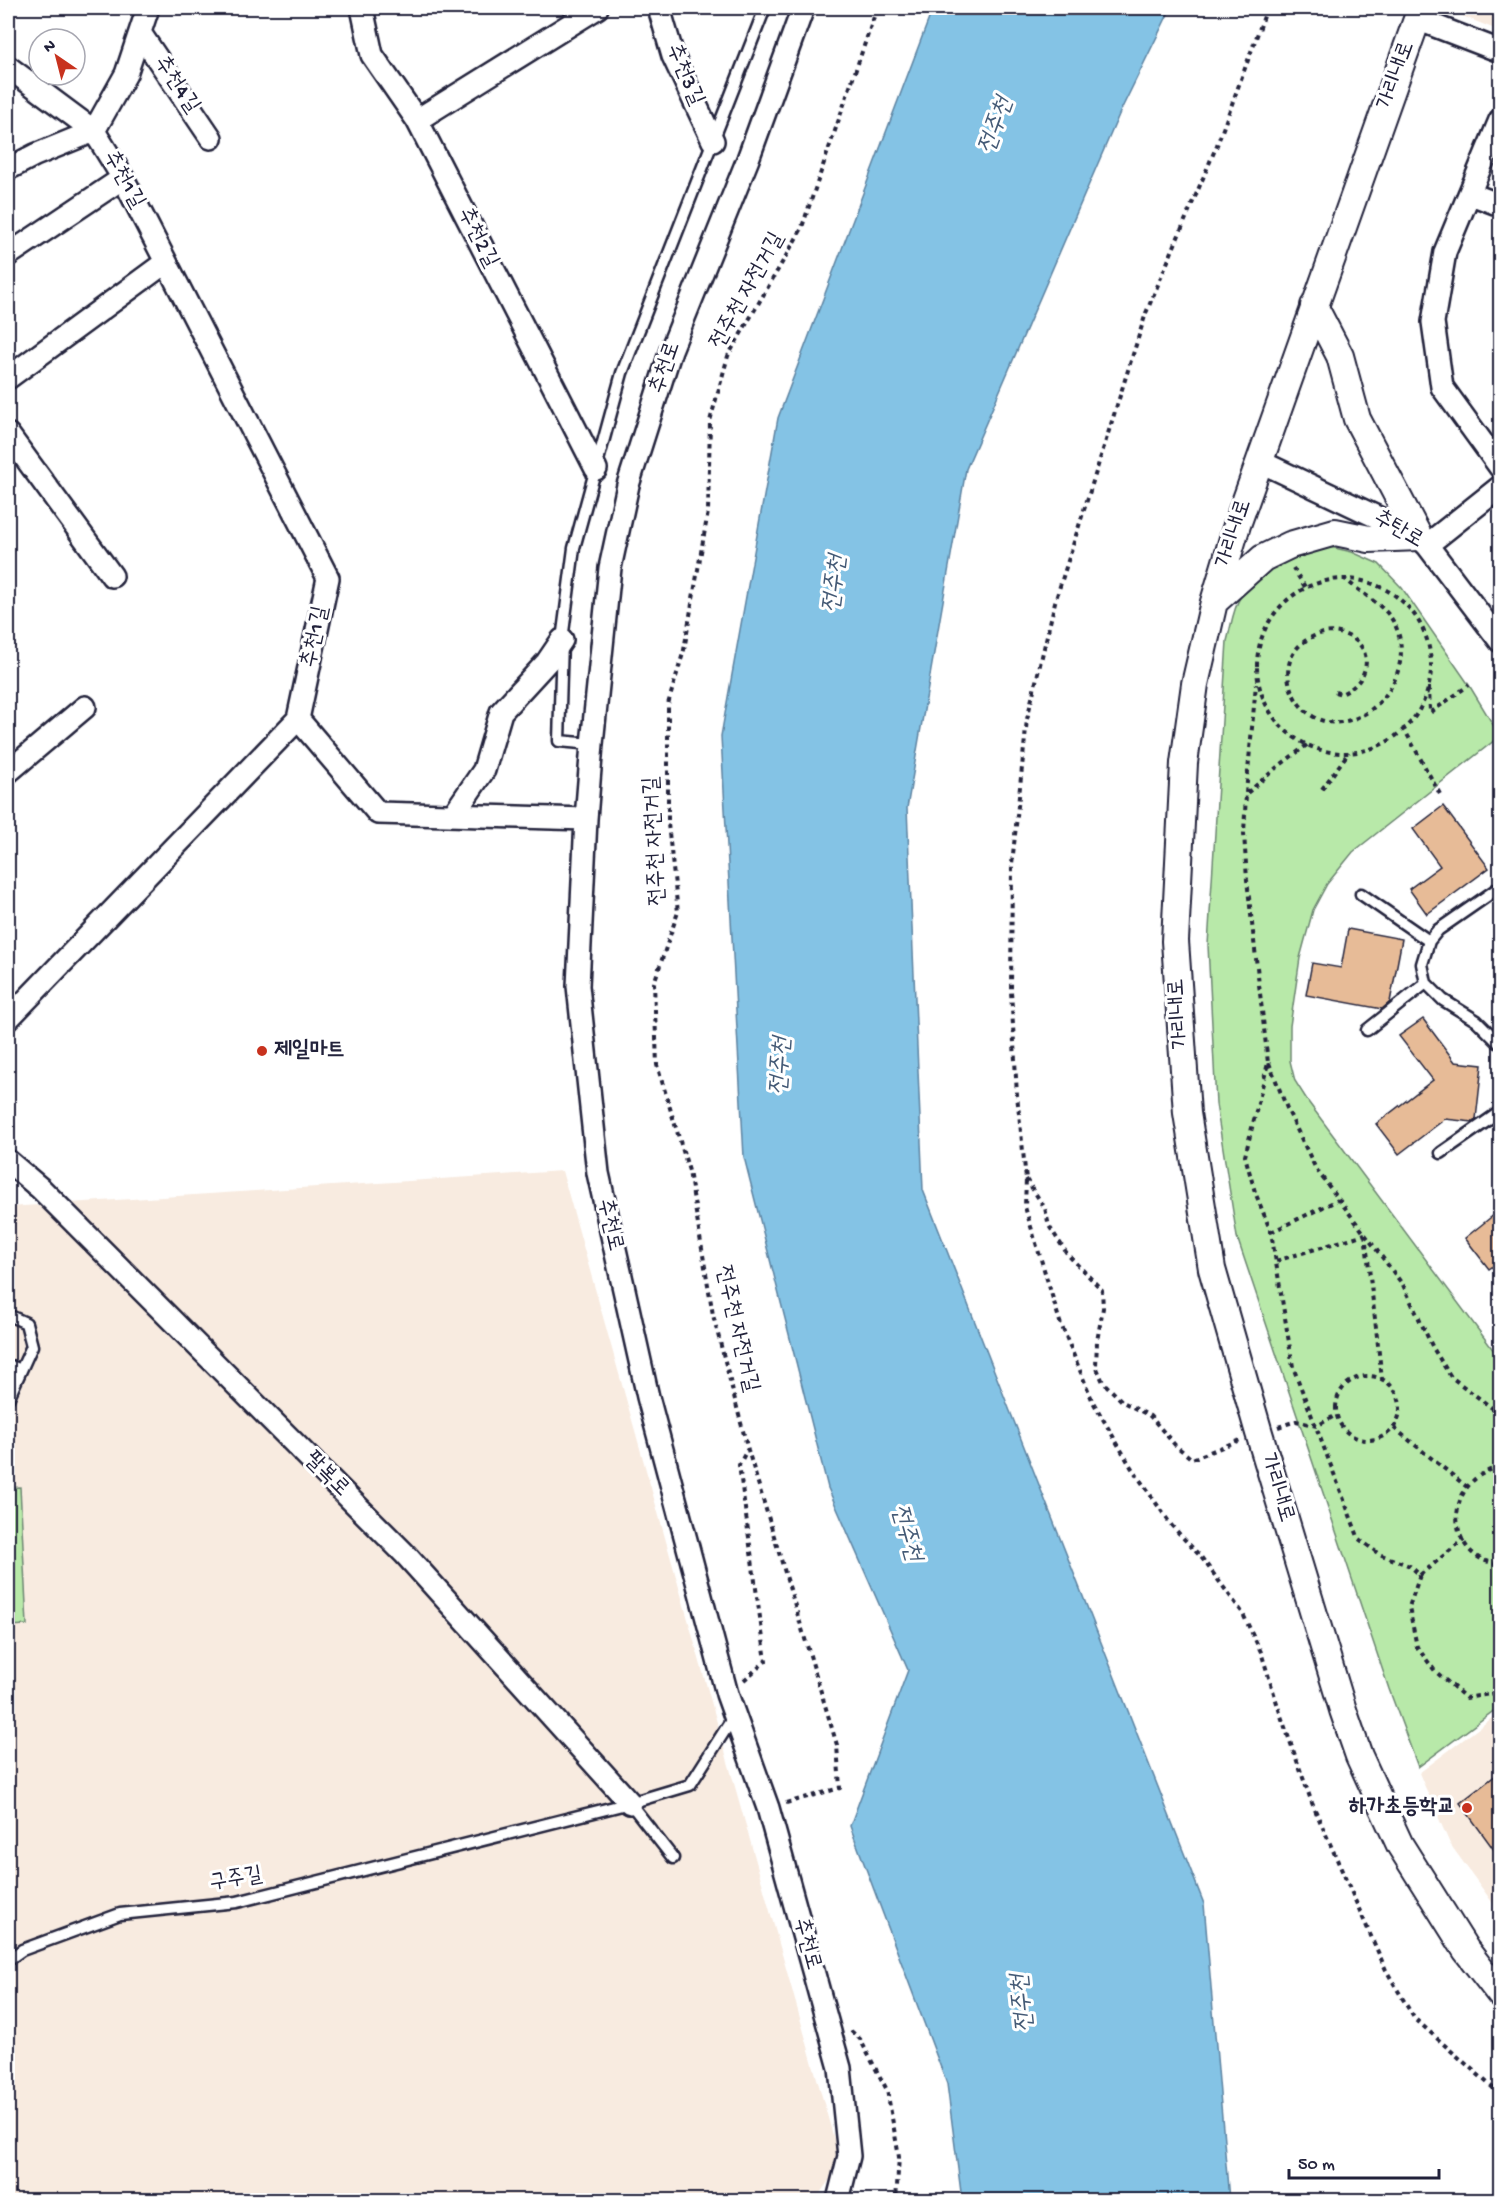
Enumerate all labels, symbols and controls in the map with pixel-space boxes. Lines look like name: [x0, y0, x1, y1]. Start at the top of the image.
north arrow: [27, 27, 87, 87]
text: N: [41, 36, 61, 58]
street label: 가리내로: [1373, 38, 1421, 114]
street label: 추천3길: [659, 40, 709, 110]
street label: 추천4길: [147, 51, 205, 119]
water label: 전주천: [973, 91, 1021, 158]
street label: 추천1길: [97, 147, 150, 214]
street label: 추천2길: [451, 204, 503, 273]
street label: 전주천 자전거길: [705, 228, 791, 354]
street label: 추천로: [645, 339, 687, 397]
street label: 가리내로: [1212, 496, 1258, 572]
street label: 추탄로: [1369, 505, 1427, 555]
water label: 전주천: [818, 551, 854, 615]
street label: 추천1길: [297, 604, 335, 670]
street label: 전주천 자전거길: [640, 776, 672, 906]
street label: 가리내로: [1165, 978, 1195, 1050]
water label: 전주천: [766, 1033, 799, 1096]
place label: 제일마트: [274, 1038, 345, 1064]
marker: 제일마트: [255, 1044, 269, 1058]
street label: 추천로: [590, 1196, 628, 1254]
street label: 전주천 자전거길: [709, 1263, 763, 1395]
street label: 팔복로: [298, 1447, 354, 1503]
street label: 가리내로: [1253, 1450, 1299, 1526]
water label: 전주천: [883, 1501, 928, 1567]
place label: 하가초등학교: [1349, 1795, 1455, 1821]
marker: 하가초등학교: [1460, 1801, 1474, 1815]
street label: 구주길: [208, 1863, 265, 1897]
street label: 추천로: [787, 1915, 825, 1973]
water label: 전주천: [1006, 1970, 1041, 2033]
scale bar: [1289, 2142, 1439, 2180]
text: 50 m: [1298, 2155, 1335, 2176]

